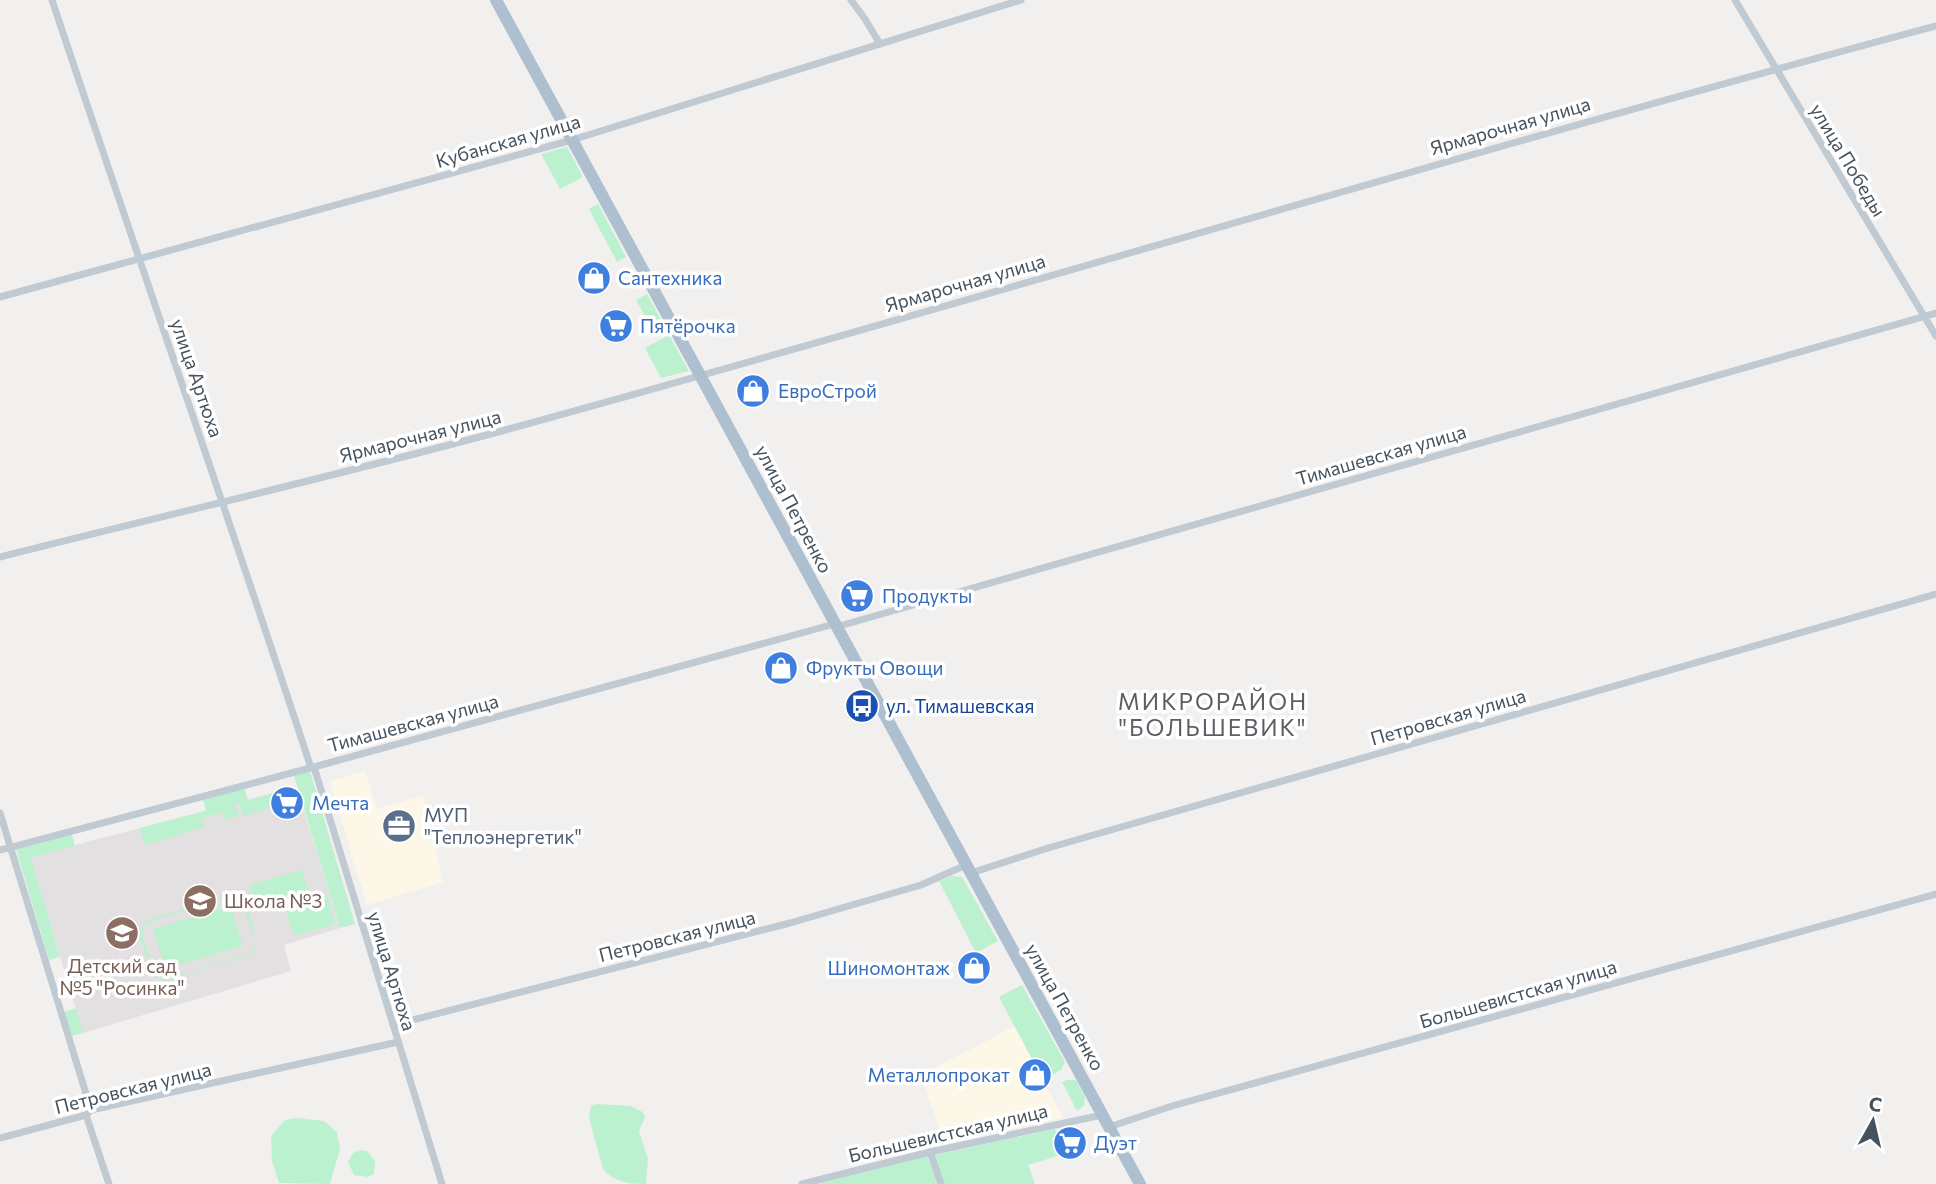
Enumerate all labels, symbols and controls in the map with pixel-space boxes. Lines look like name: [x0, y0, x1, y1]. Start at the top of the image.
street label: Ярмарочная улица: [1427, 92, 1593, 159]
street label: улица Победы: [1806, 99, 1891, 220]
street label: Кубанская улица: [433, 109, 583, 172]
street label: Ярмарочная улица: [882, 249, 1048, 316]
shop icon: Сантехника: [575, 259, 613, 297]
place label: Сантехника: [618, 266, 722, 289]
supermarket icon: Пятёрочка: [597, 307, 635, 345]
place label: Пятёрочка: [640, 314, 736, 337]
street label: улица Артюха: [166, 316, 228, 440]
shop icon: ЕвроСтрой: [734, 372, 772, 410]
place label: ЕвроСтрой: [778, 379, 877, 402]
street label: Ярмарочная улица: [337, 404, 503, 467]
street label: Тимашевская улица: [1293, 419, 1469, 490]
street label: улица Петренко: [751, 441, 838, 577]
supermarket icon: Продукты: [838, 577, 876, 615]
place label: Продукты: [882, 584, 972, 607]
shop icon: Фрукты Овощи: [762, 649, 800, 687]
place label: Фрукты Овощи: [806, 656, 943, 679]
street label: Петровская улица: [1367, 683, 1528, 750]
bus stop icon: ул. Тимашевская: [843, 687, 881, 725]
district label: МИКРОРАЙОН "БОЛЬШЕВИК": [1118, 687, 1308, 741]
street label: Тимашевская улица: [325, 689, 501, 756]
place label: ул. Тимашевская: [886, 694, 1034, 717]
supermarket icon: Мечта: [268, 784, 306, 822]
place label: Мечта: [312, 791, 369, 814]
place label: МУП "Теплоэнергетик": [424, 803, 582, 848]
office icon: МУП "Теплоэнергетик": [380, 807, 418, 845]
school or university icon: Школа №3: [181, 882, 219, 920]
place label: Школа №3: [224, 889, 322, 912]
street label: Петровская улица: [596, 905, 758, 966]
street label: улица Артюха: [363, 908, 422, 1033]
school or university icon: Детский сад №5 "Росинка": [103, 914, 141, 952]
street label: улица Петренко: [1021, 939, 1110, 1074]
shop icon: Шиномонтаж: [955, 949, 993, 987]
place label: Детский сад №5 "Росинка": [59, 954, 185, 999]
street label: Большевистская улица: [1417, 954, 1619, 1033]
place label: Шиномонтаж: [828, 956, 950, 979]
shop icon: Металлопрокат: [1016, 1056, 1054, 1094]
street label: Петровская улица: [52, 1057, 214, 1118]
place label: Металлопрокат: [868, 1063, 1010, 1086]
north arrow: [1838, 1086, 1908, 1156]
text: С: [1867, 1091, 1883, 1116]
street label: Большевистская улица: [846, 1098, 1050, 1167]
supermarket icon: Дуэт: [1051, 1124, 1089, 1162]
place label: Дуэт: [1094, 1131, 1137, 1154]

